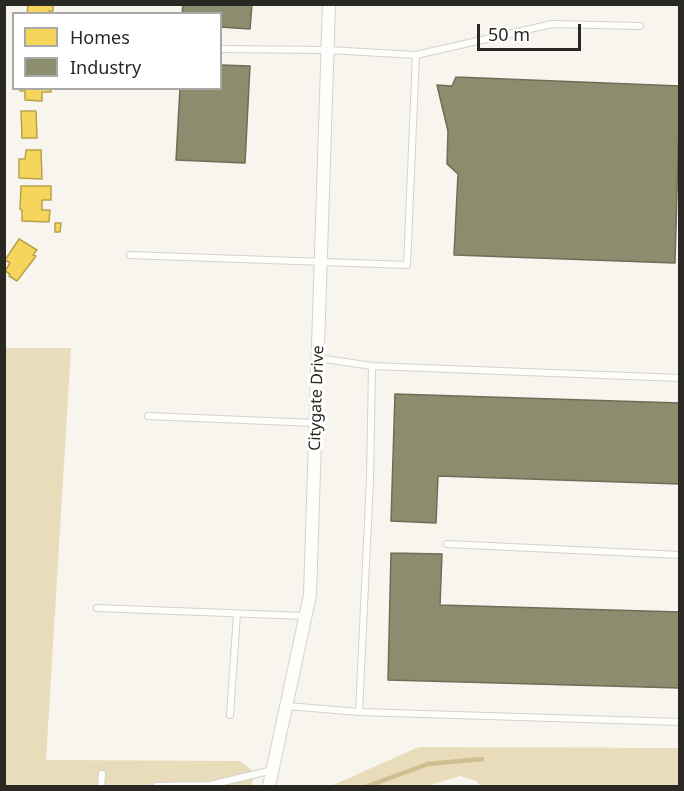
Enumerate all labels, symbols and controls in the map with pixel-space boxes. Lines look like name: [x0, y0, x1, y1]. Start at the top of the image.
legend: [12, 12, 222, 90]
scale bar: [480, 12, 584, 50]
text: 50 m: [488, 22, 530, 46]
text: Homes: [70, 25, 130, 49]
text: Industry: [70, 55, 141, 79]
street label: Citygate Drive: [306, 345, 328, 451]

